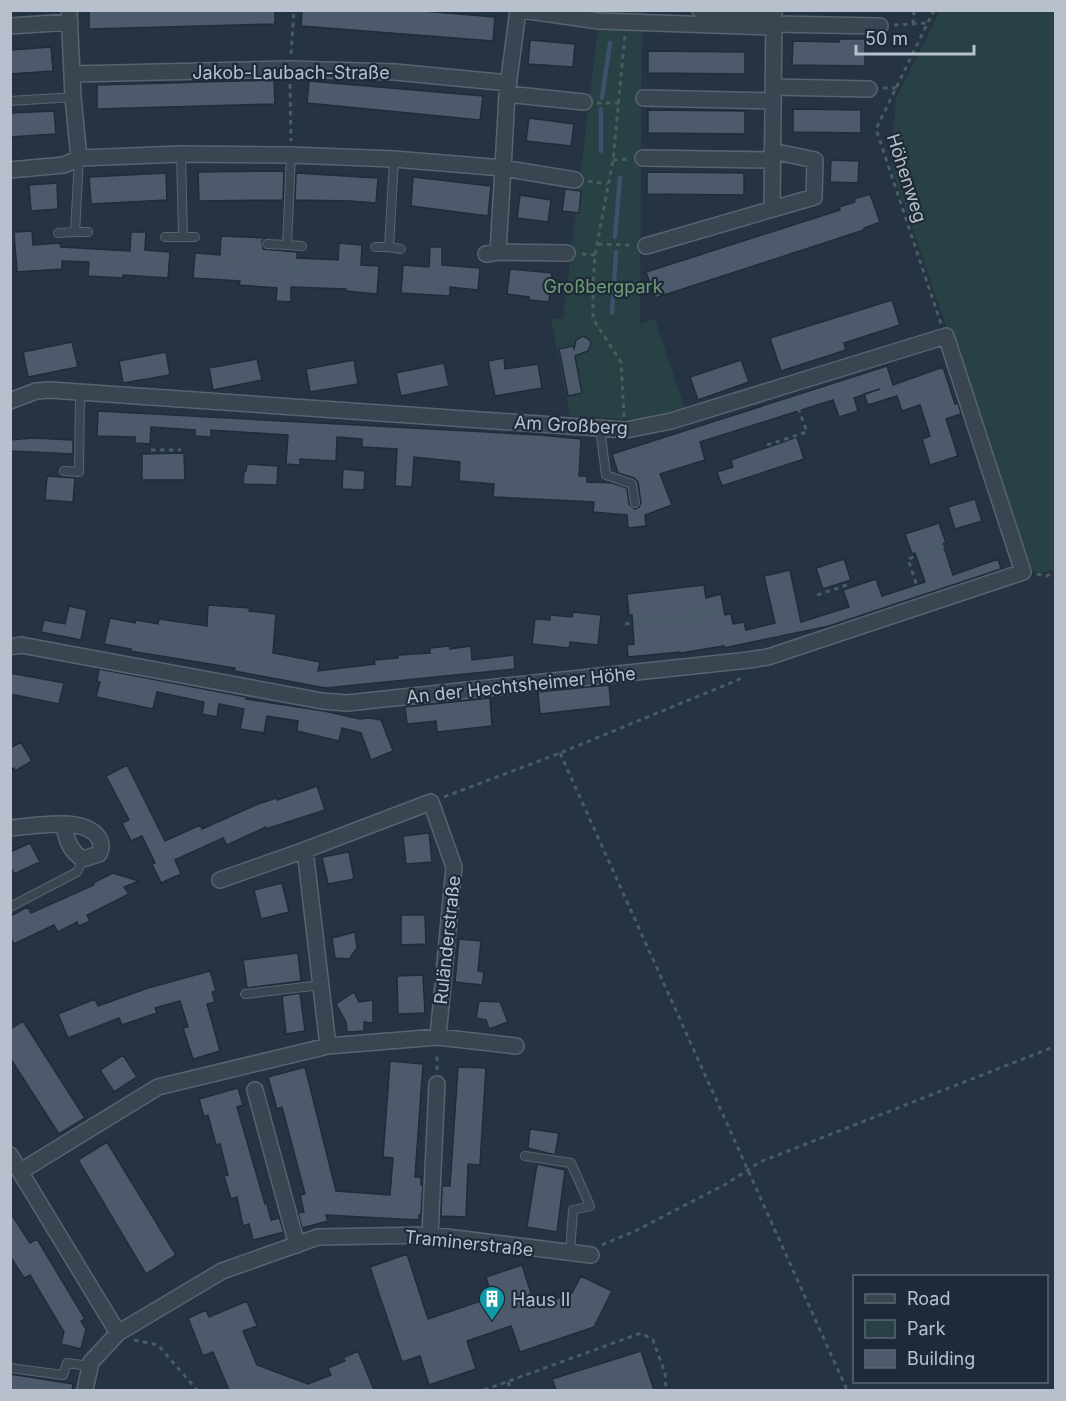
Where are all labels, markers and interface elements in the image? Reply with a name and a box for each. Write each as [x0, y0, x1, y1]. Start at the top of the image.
scale bar [856, 18, 974, 56]
text: 50 m [865, 28, 908, 49]
street label: Jakob-Laubach-Straße [192, 62, 390, 83]
street label: Höhenweg [883, 131, 931, 225]
park label: Großbergpark [543, 276, 663, 297]
street label: Am Großberg [513, 412, 629, 438]
street label: An der Hechtsheimer Höhe [405, 663, 637, 707]
street label: Ruländerstraße [430, 875, 464, 1005]
street label: Traminerstraße [404, 1226, 534, 1260]
legend [853, 1275, 1048, 1383]
building icon: Haus II [477, 1284, 507, 1322]
text: Road [907, 1288, 950, 1309]
place label: Haus II [512, 1289, 570, 1310]
text: Park [907, 1318, 946, 1339]
text: Building [907, 1348, 975, 1369]

